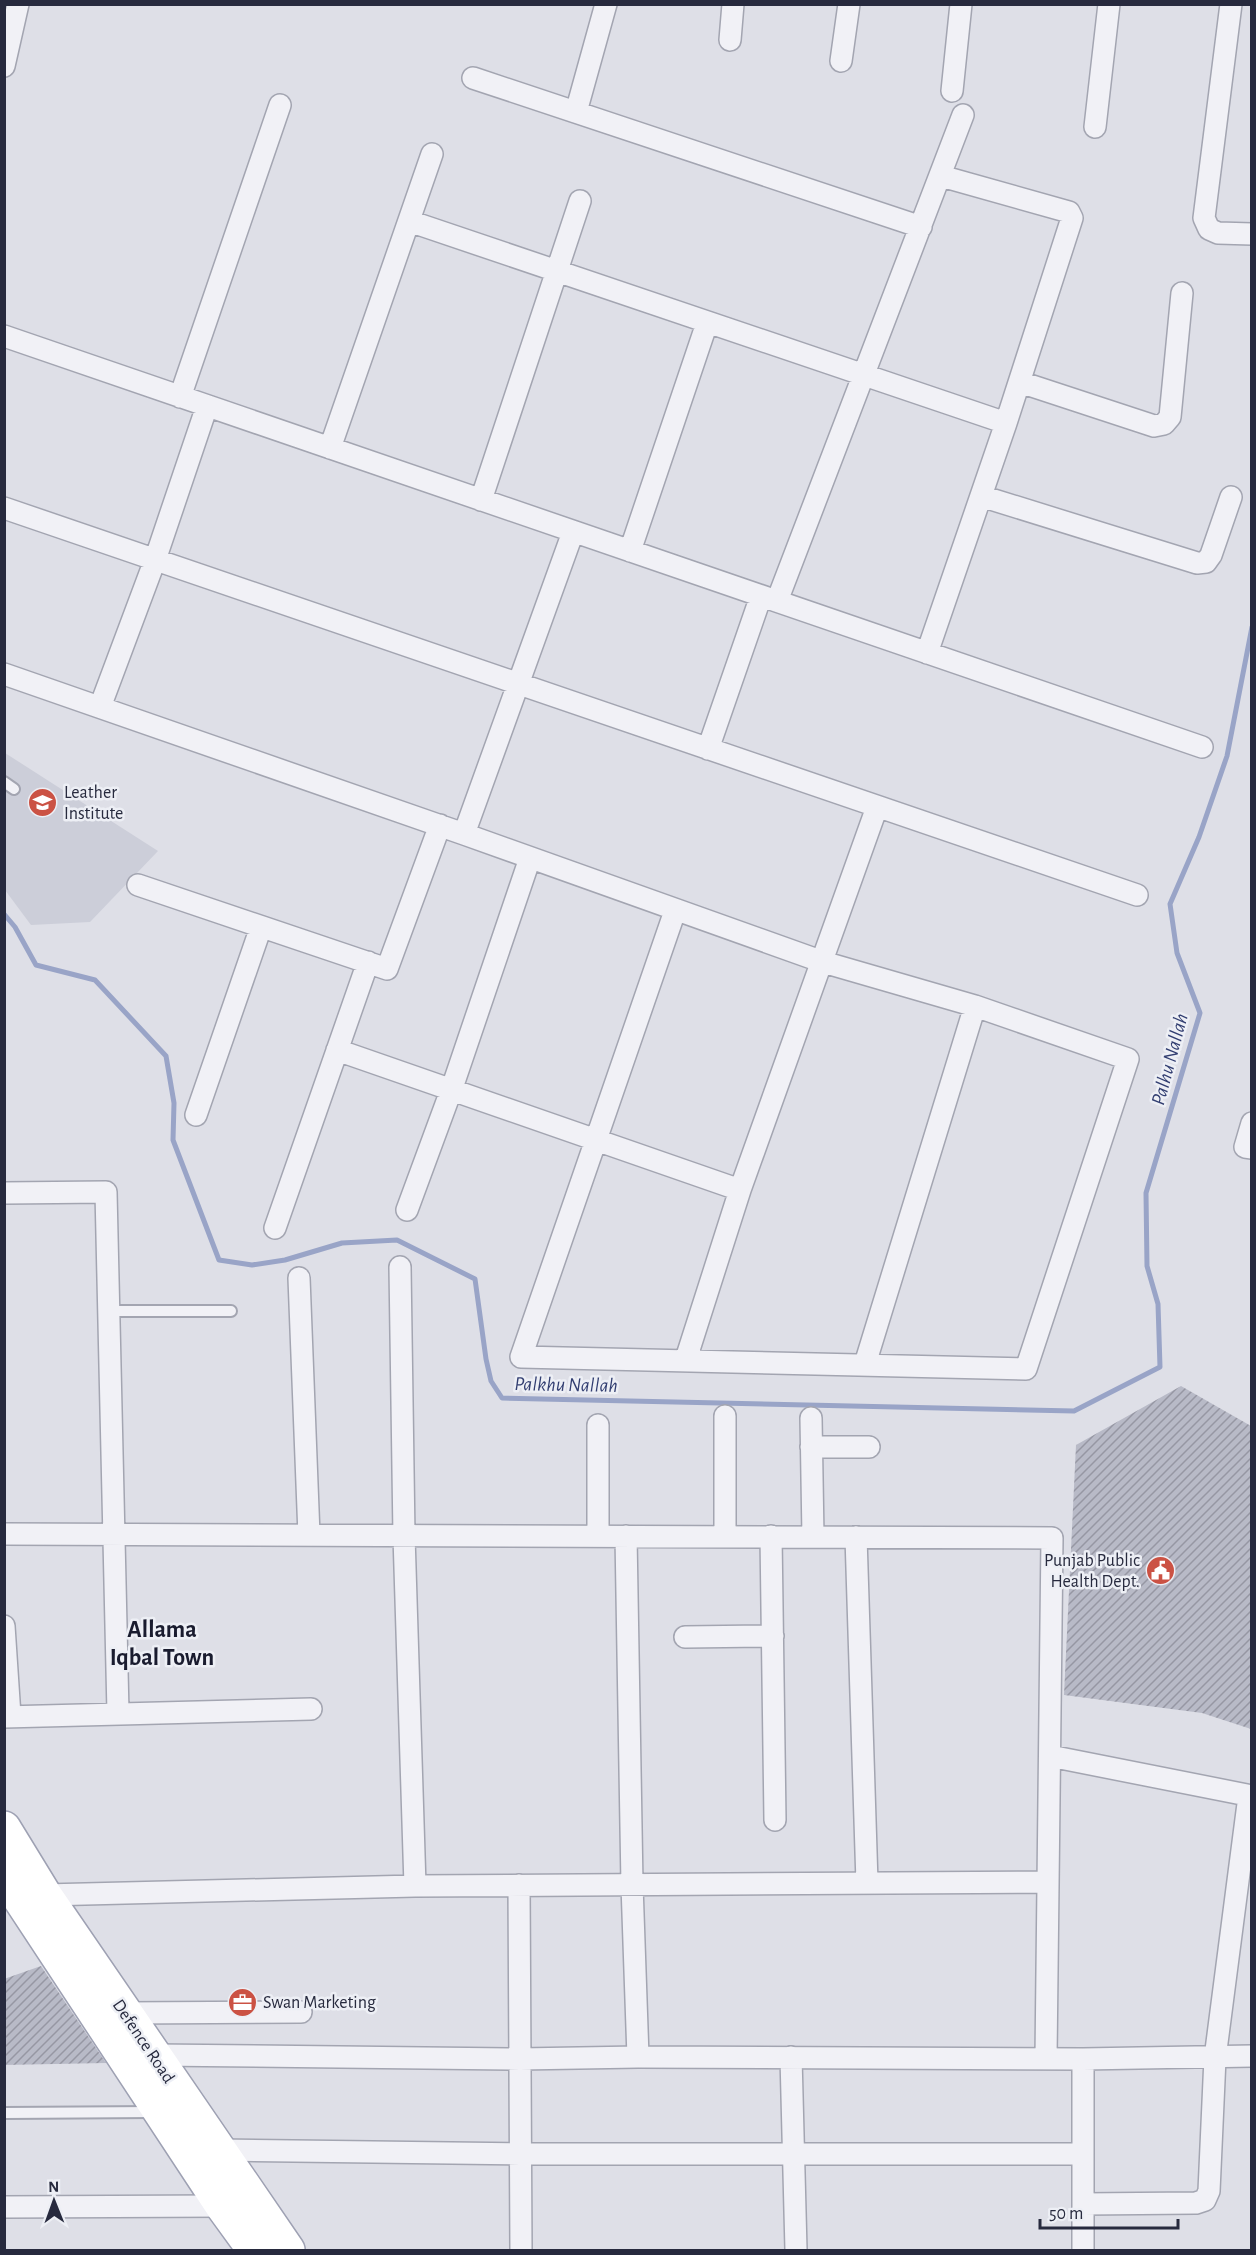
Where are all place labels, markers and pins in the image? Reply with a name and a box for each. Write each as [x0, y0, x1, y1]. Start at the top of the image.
place label: Leather Institute [64, 784, 123, 823]
school or university icon: Leather Institute [27, 786, 59, 818]
place label: Punjab Public Health Dept. [1044, 1552, 1140, 1591]
public building icon: Punjab Public Health Dept. [1145, 1554, 1177, 1586]
office icon: Swan Marketing [226, 1986, 258, 2018]
place label: Swan Marketing [263, 1994, 376, 2012]

